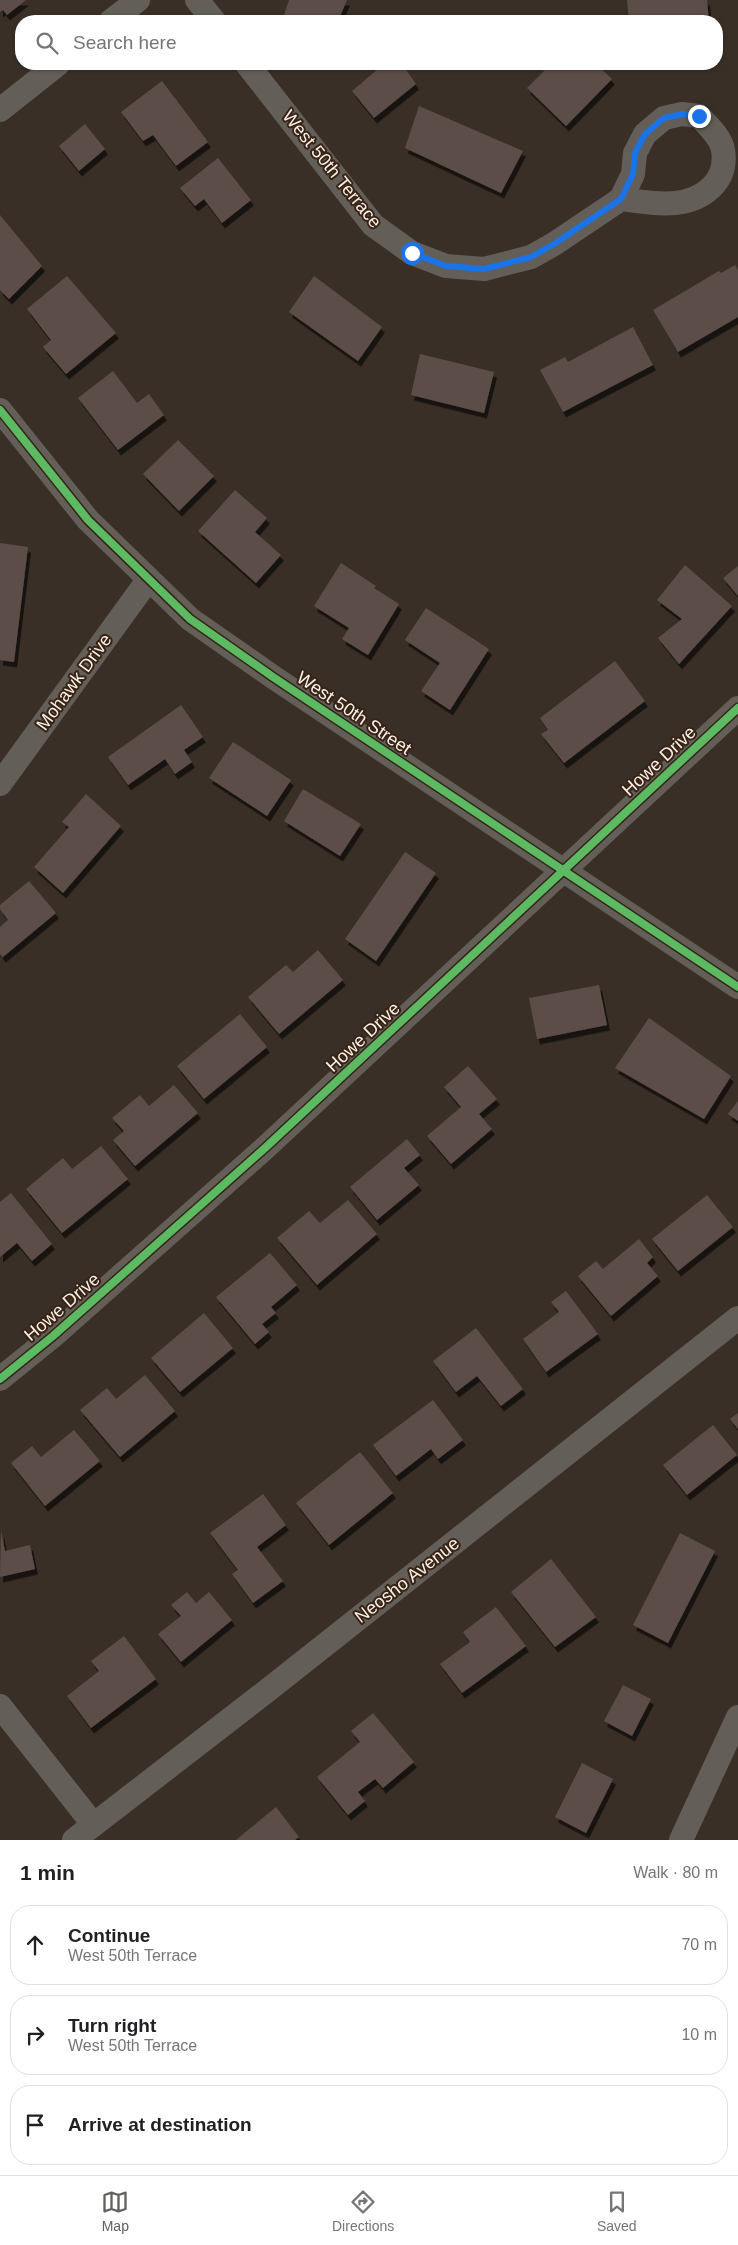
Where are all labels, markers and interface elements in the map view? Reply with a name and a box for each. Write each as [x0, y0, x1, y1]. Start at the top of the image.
search box [15, 15, 723, 70]
icon: search [33, 29, 61, 57]
text: Search here [73, 32, 177, 53]
route end [688, 105, 711, 128]
street label: West 50th Terrace [278, 106, 386, 232]
route start [401, 242, 424, 265]
street label: Mohawk Drive [32, 630, 116, 734]
street label: West 50th Street [293, 667, 415, 759]
street label: Howe Drive [618, 722, 700, 800]
street label: Howe Drive [322, 998, 404, 1076]
street label: Howe Drive [20, 1269, 104, 1345]
street label: Neosho Avenue [351, 1533, 463, 1627]
text: 1 min [20, 1861, 75, 1884]
text: Walk · 80 m [633, 1864, 718, 1881]
text: Continue [68, 1925, 150, 1946]
icon: ahead [21, 1931, 49, 1959]
text: 70 m [681, 1936, 717, 1953]
text: West 50th Terrace [68, 1947, 197, 1964]
text: Turn right [68, 2015, 156, 2036]
icon: right [21, 2021, 49, 2049]
text: 10 m [681, 2026, 717, 2043]
text: West 50th Terrace [68, 2037, 197, 2054]
icon: arrive [21, 2111, 49, 2139]
text: Arrive at destination [68, 2114, 252, 2135]
tab: Map [101, 2188, 129, 2234]
tab: Directions [332, 2188, 394, 2234]
tab: Saved [597, 2188, 637, 2234]

